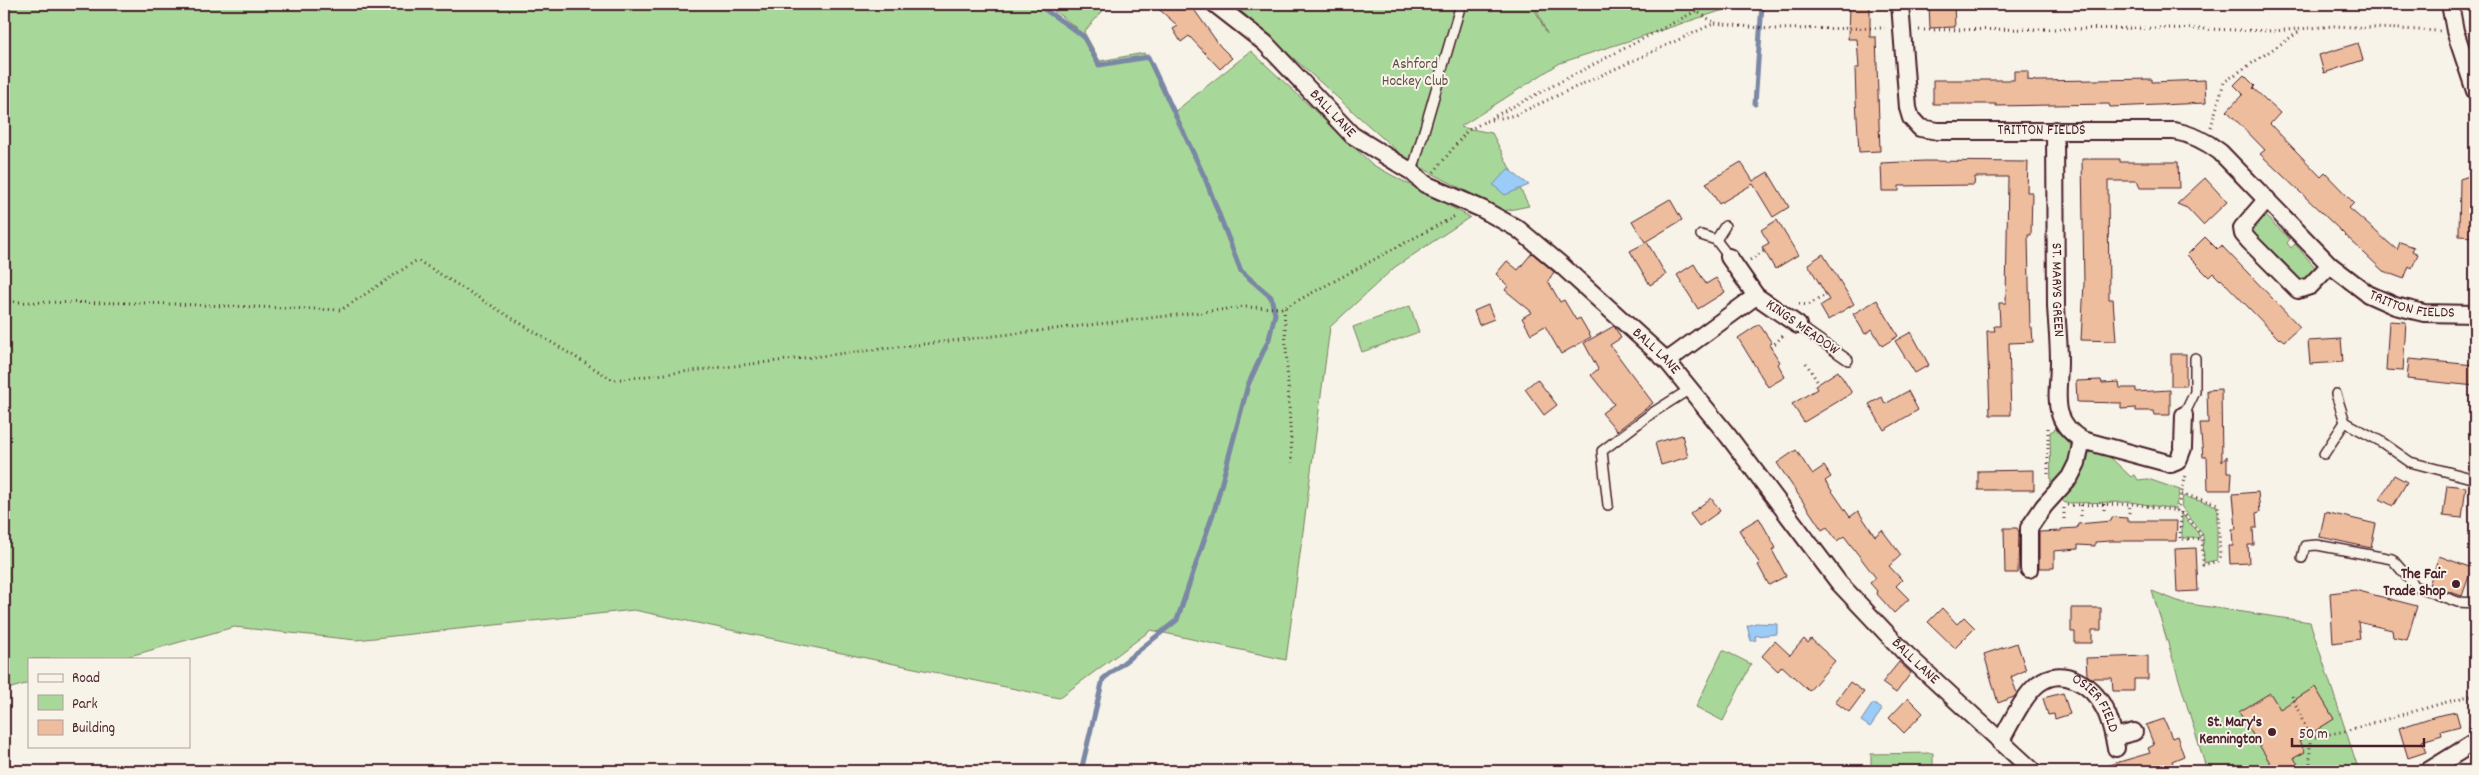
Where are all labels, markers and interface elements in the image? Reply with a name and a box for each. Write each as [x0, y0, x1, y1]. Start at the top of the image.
park label: Ashford Hockey Club [1382, 54, 1448, 93]
street label: BALL LANE [1304, 85, 1361, 143]
street label: TRITTON FIELDS [1997, 120, 2086, 142]
street label: ST. MARYS GREEN [2045, 243, 2069, 338]
street label: TRITTON FIELDS [2365, 285, 2455, 325]
street label: KINGS MEADOW [1761, 295, 1844, 362]
street label: BALL LANE [1627, 323, 1685, 380]
place label: The Fair Trade Shop [2383, 564, 2446, 603]
marker: The Fair Trade Shop [2450, 578, 2462, 590]
street label: BALL LANE [1886, 633, 1944, 690]
legend [28, 658, 190, 748]
text: Road [72, 668, 100, 690]
street label: OSIER FIELD [2068, 669, 2123, 735]
text: Park [72, 694, 98, 716]
place label: St. Mary's Kennington [2199, 712, 2262, 751]
scale bar [2292, 715, 2424, 747]
text: Building [72, 718, 115, 740]
text: 50 m [2299, 724, 2328, 746]
marker: St. Mary's Kennington [2266, 726, 2278, 738]

